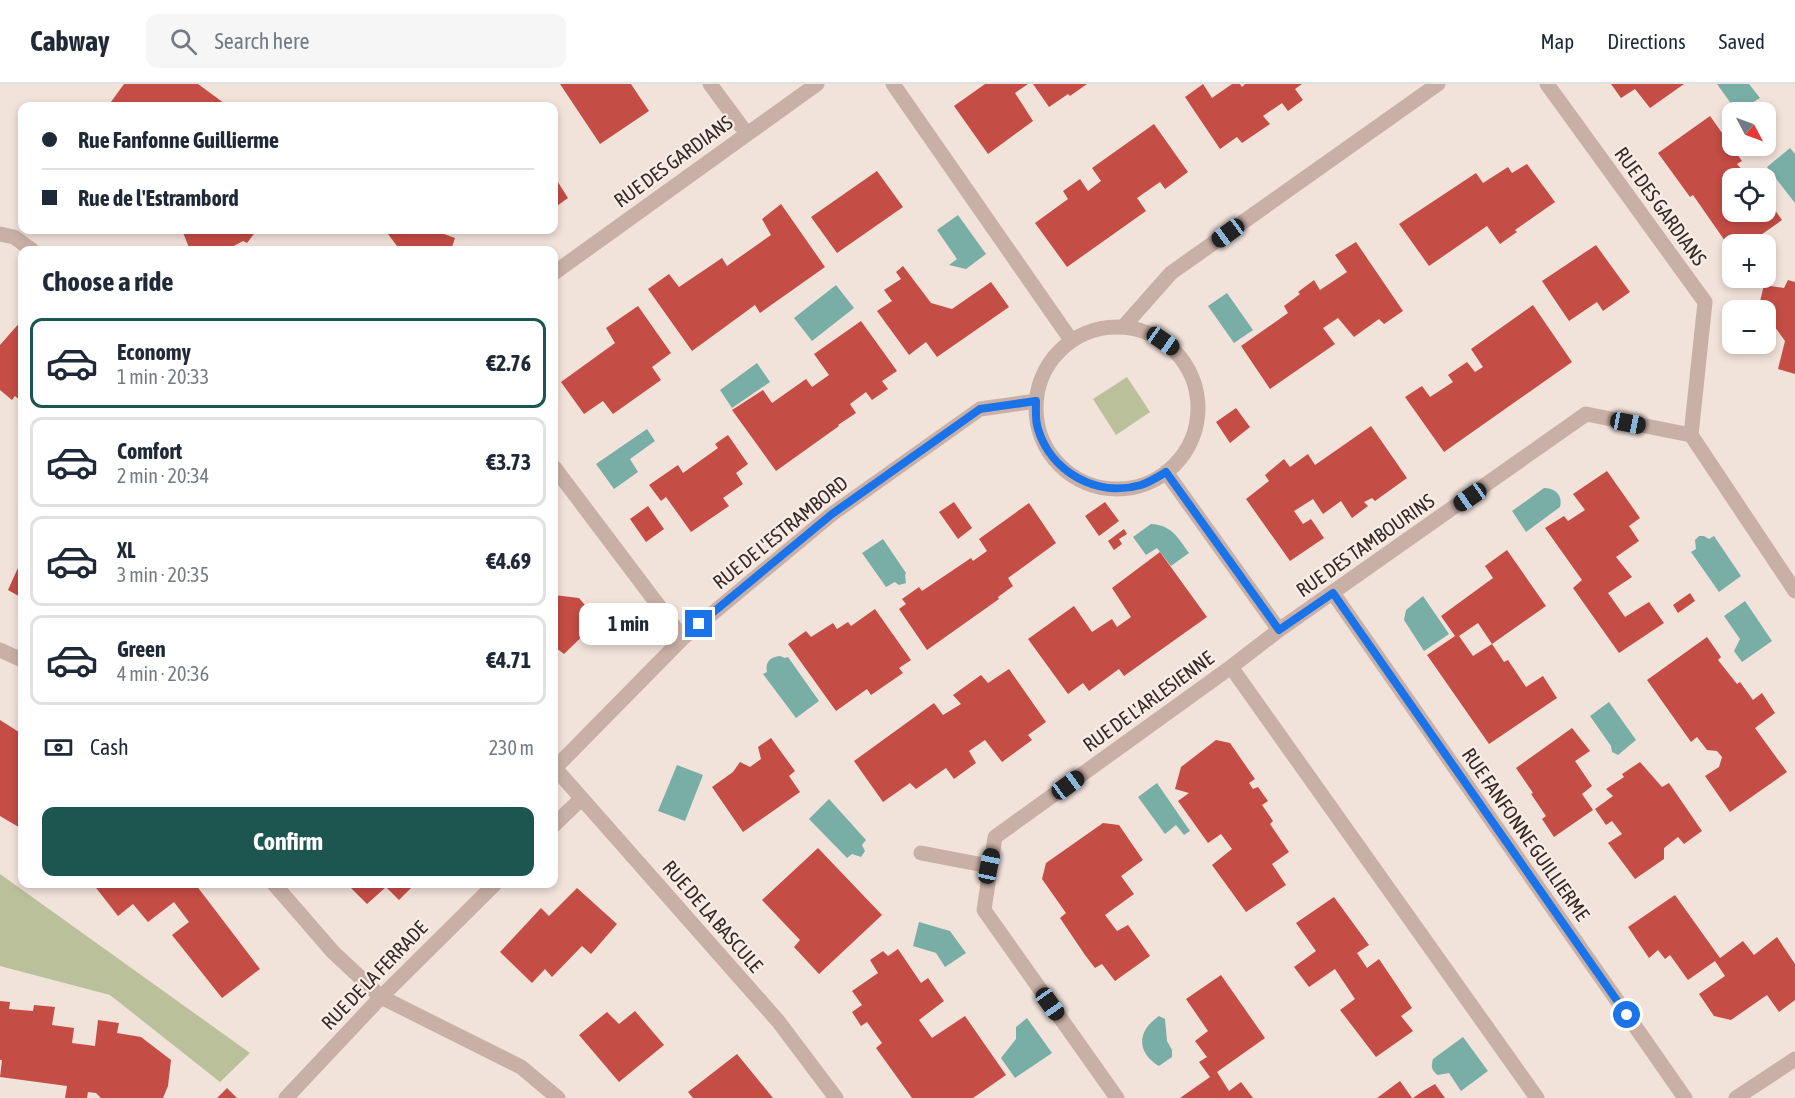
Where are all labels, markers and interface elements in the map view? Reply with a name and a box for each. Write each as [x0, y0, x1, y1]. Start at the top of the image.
search box [146, 14, 566, 68]
text: Cabway [30, 25, 110, 57]
icon: search [167, 25, 200, 58]
text: Search here [215, 28, 310, 54]
text: Map [1540, 29, 1574, 53]
text: Directions [1607, 29, 1686, 53]
text: Saved [1719, 29, 1765, 53]
north arrow [1722, 102, 1776, 156]
map controls [1722, 102, 1776, 354]
street label: RUE DES GARDIANS [609, 110, 737, 212]
text: Rue Fanfonne Guillierme [78, 127, 279, 153]
street label: RUE DES GARDIANS [1610, 142, 1712, 270]
button: locate [1722, 168, 1776, 222]
text: Rue de l'Estrambord [78, 185, 239, 211]
car [1208, 215, 1248, 251]
button: + [1722, 234, 1776, 288]
text: Choose a ride [42, 266, 174, 297]
button: − [1722, 300, 1776, 354]
car [1143, 323, 1183, 359]
icon: car [45, 336, 99, 390]
text: Economy [117, 339, 191, 365]
text: €2.76 [486, 350, 531, 376]
text: 1 min · 20:33 [117, 365, 209, 388]
car [1609, 411, 1647, 435]
icon: car [45, 435, 99, 489]
text: Comfort [117, 438, 182, 464]
text: €3.73 [486, 449, 531, 475]
text: 2 min · 20:34 [117, 464, 209, 487]
street label: RUE DE L'ESTRAMBORD [708, 471, 852, 593]
car [1450, 479, 1490, 515]
street label: RUE DES TAMBOURINS [1291, 489, 1439, 601]
icon: car [45, 534, 99, 588]
text: XL [117, 537, 135, 563]
text: €4.69 [486, 548, 531, 574]
text: 3 min · 20:35 [117, 563, 209, 586]
callout: 1 min [579, 603, 678, 645]
route end [685, 610, 712, 637]
text: 1 min [608, 612, 649, 635]
icon: car [45, 633, 99, 687]
text: Green [117, 636, 166, 662]
street label: RUE DE L'ARLESIENNE [1078, 646, 1218, 756]
text: €4.71 [486, 647, 531, 673]
text: 4 min · 20:36 [117, 662, 209, 685]
icon: cash [42, 731, 75, 764]
text: Cash [90, 734, 129, 760]
text: 230 m [489, 736, 534, 759]
street label: RUE FANFONNE GUILLIERME [1458, 743, 1595, 925]
car [1048, 767, 1088, 803]
button: Confirm [42, 807, 534, 876]
car [976, 847, 1002, 885]
street label: RUE DE LA BASCULE [658, 855, 768, 977]
street label: RUE DE LA FERRADE [316, 916, 432, 1034]
car [1032, 984, 1068, 1024]
route start [1613, 1001, 1640, 1028]

